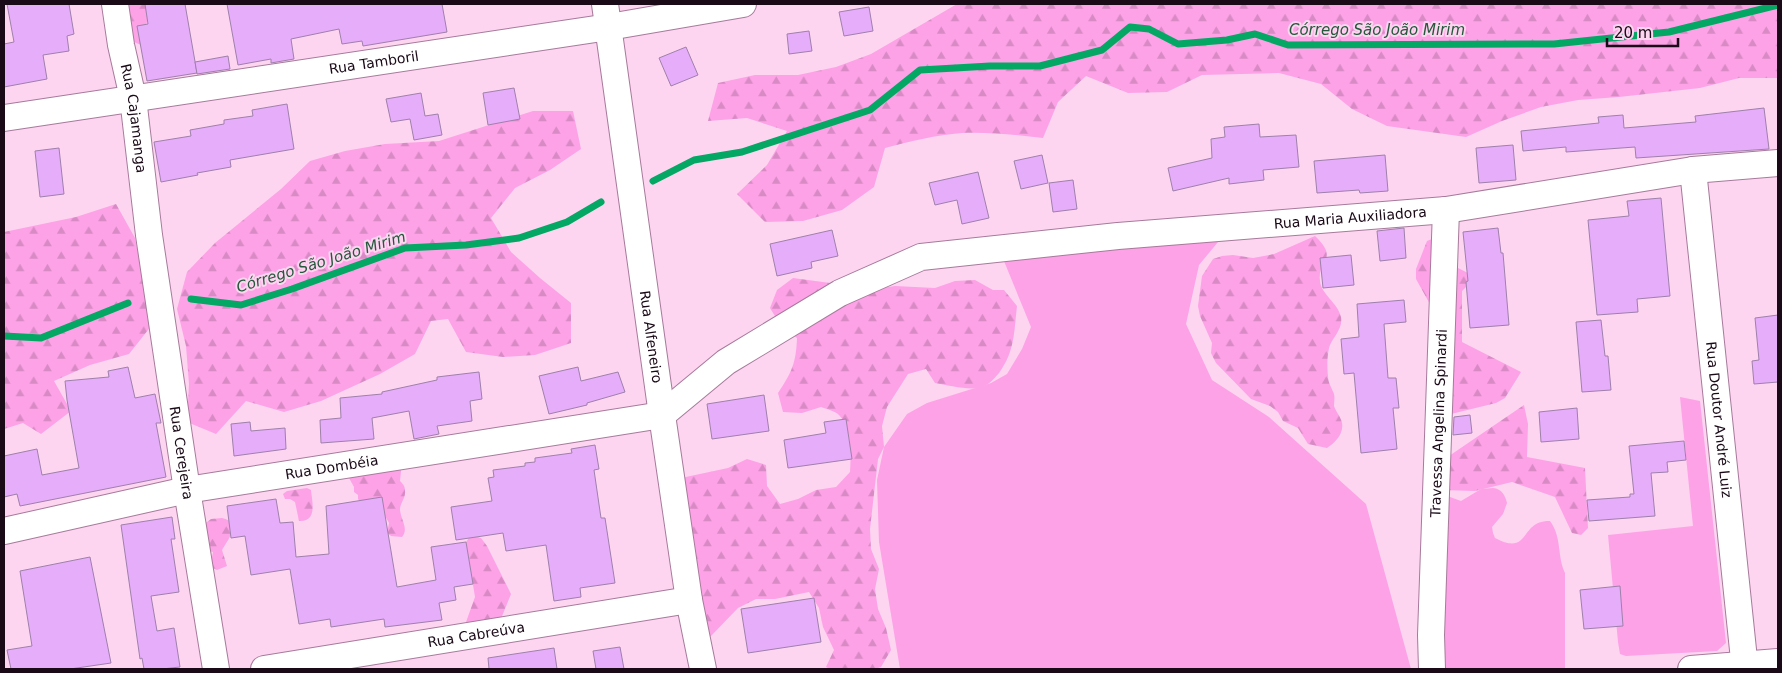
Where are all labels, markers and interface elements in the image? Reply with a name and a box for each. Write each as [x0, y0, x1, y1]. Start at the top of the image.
scale bar [1607, 15, 1678, 47]
water label: Córrego São João Mirim [1289, 21, 1465, 39]
text: 20 m [1614, 24, 1652, 42]
street label: Rua Tamboril [328, 48, 420, 77]
street label: Rua Cajamanga [117, 62, 150, 174]
street label: Rua Maria Auxiliadora [1273, 204, 1427, 232]
water label: Córrego São João Mirim [234, 228, 408, 296]
street label: Rua Alfeneiro [637, 289, 666, 384]
street label: Travessa Angelina Spinardi [1427, 329, 1450, 519]
street label: Rua Doutor André Luiz [1703, 341, 1735, 499]
street label: Rua Cerejeira [167, 405, 196, 501]
street label: Rua Dombéia [284, 452, 379, 482]
street label: Rua Cabreúva [427, 619, 526, 650]

